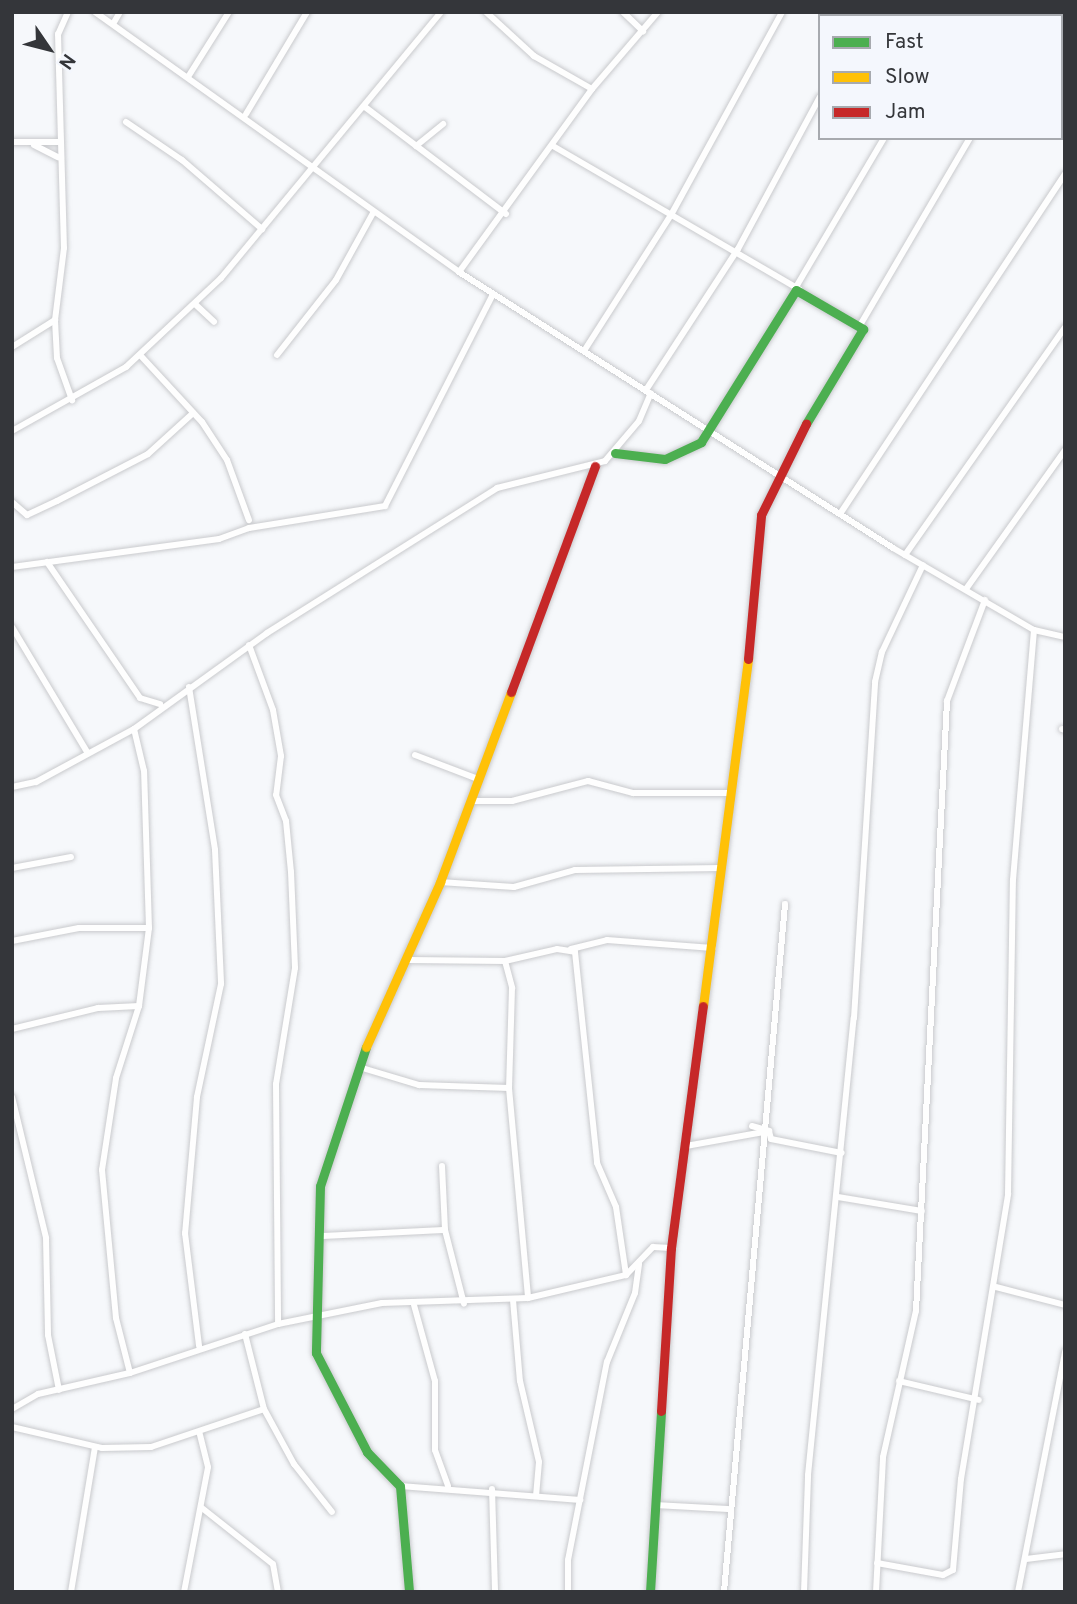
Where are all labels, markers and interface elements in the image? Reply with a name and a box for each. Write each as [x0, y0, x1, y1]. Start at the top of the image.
north arrow [14, 14, 84, 84]
legend [818, 14, 1063, 140]
text: Fast [885, 29, 924, 56]
text: N [52, 49, 80, 74]
text: Slow [885, 64, 930, 91]
text: Jam [885, 99, 926, 126]

